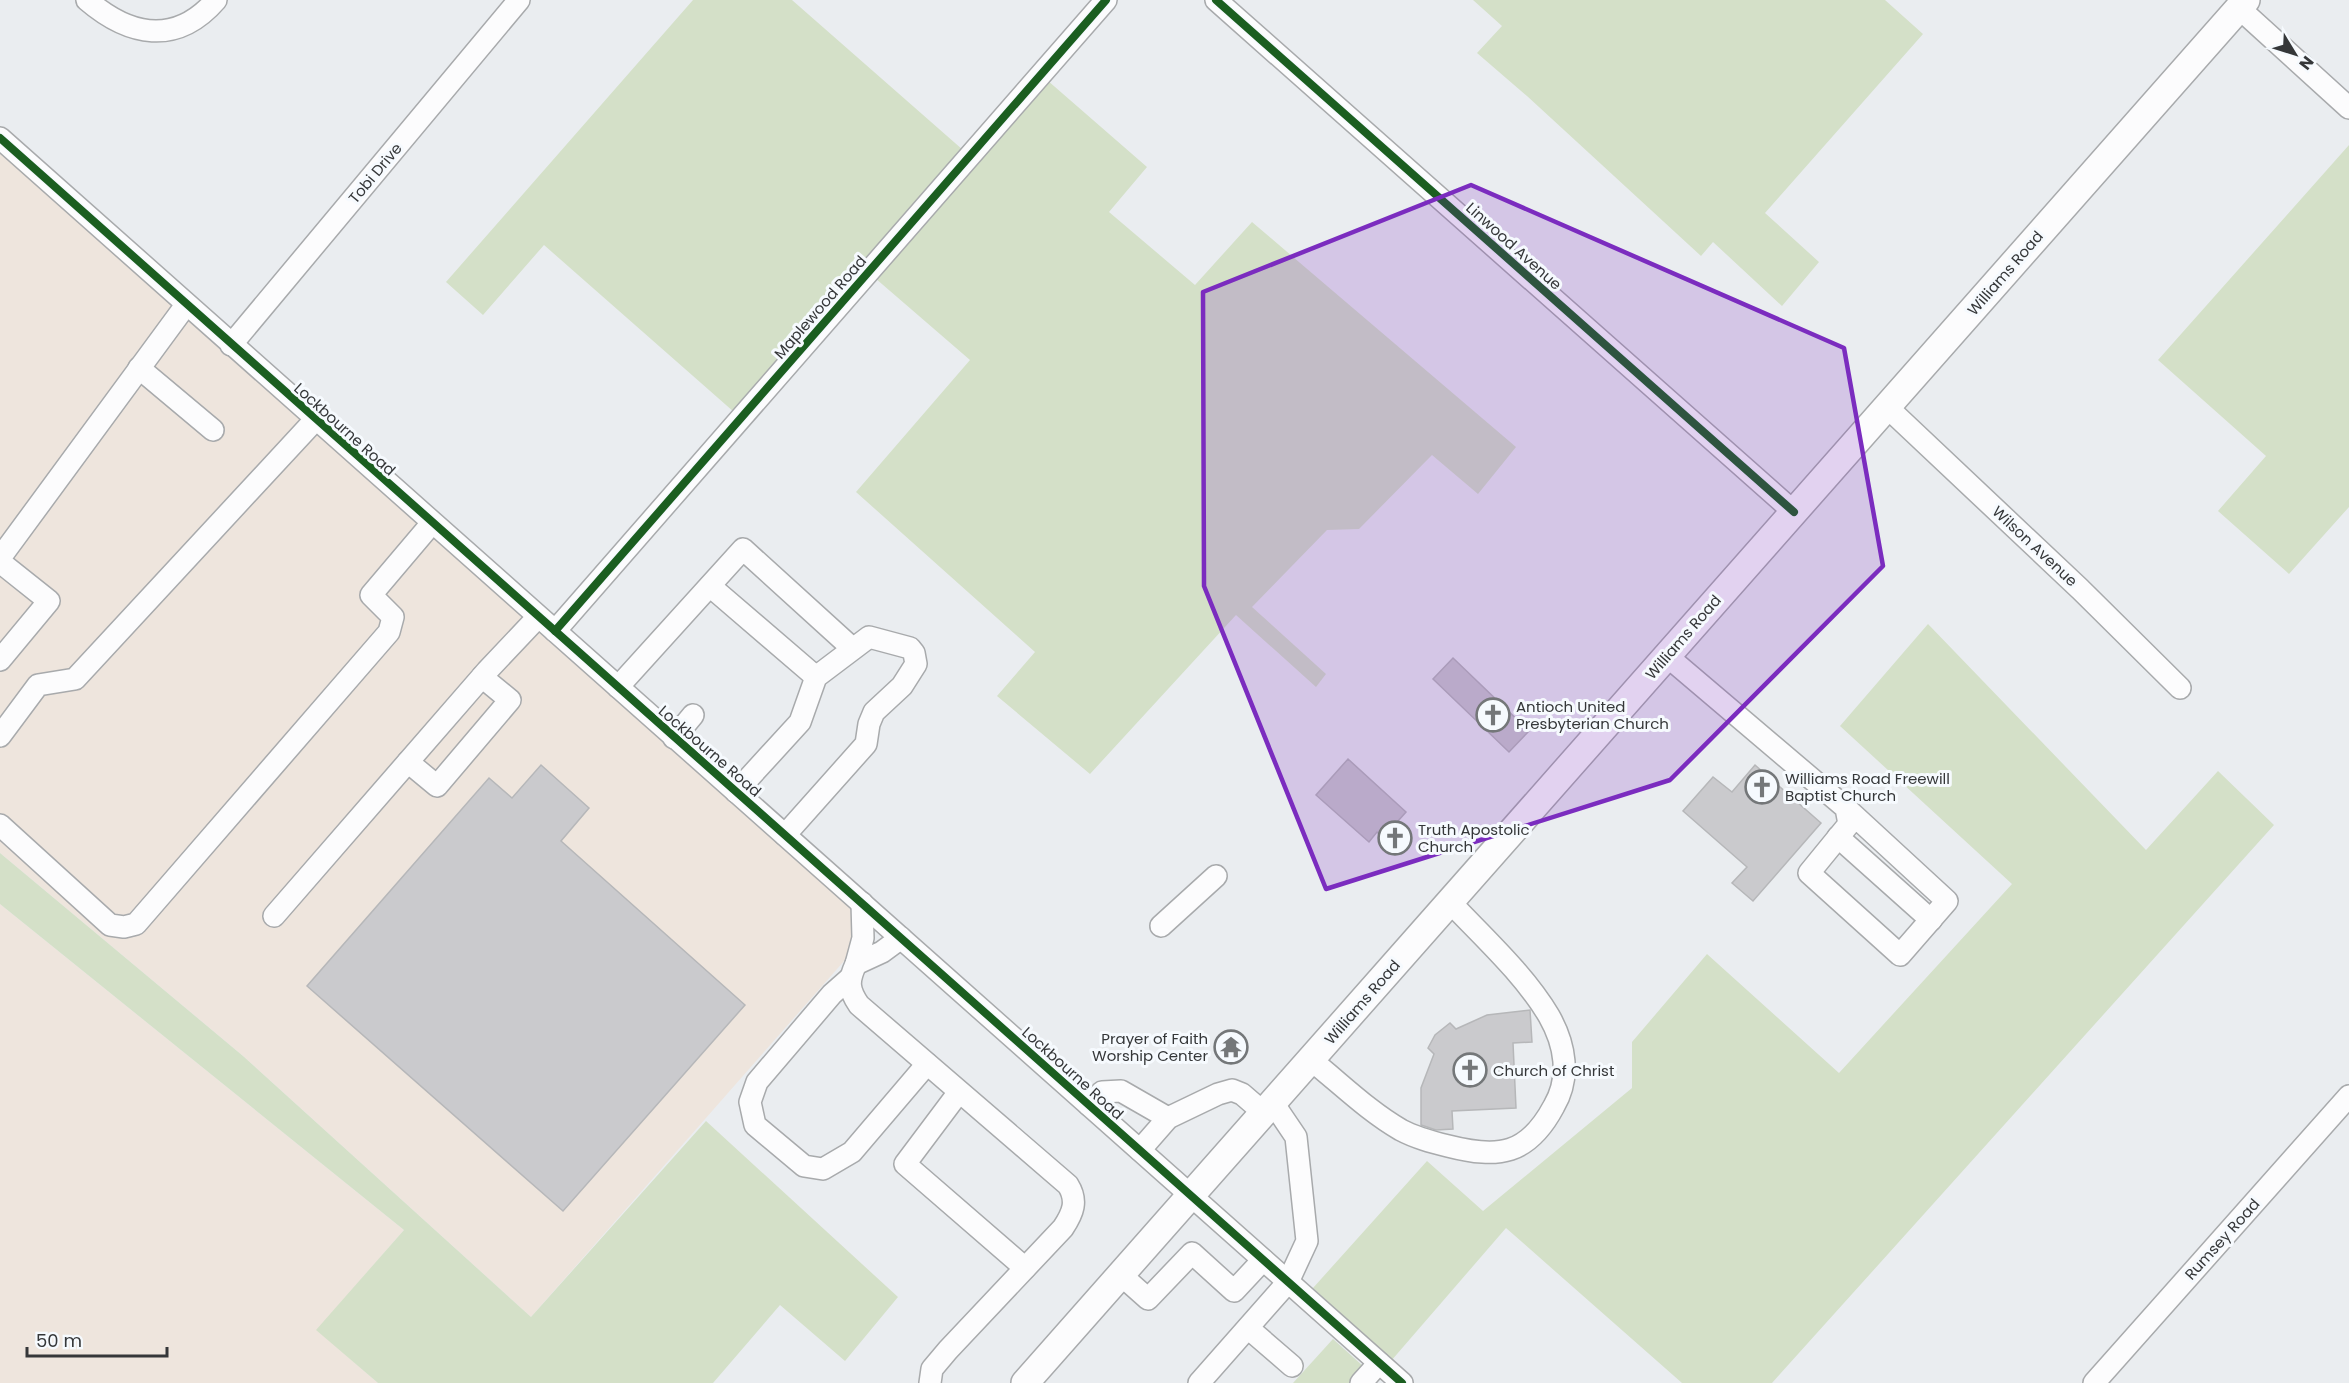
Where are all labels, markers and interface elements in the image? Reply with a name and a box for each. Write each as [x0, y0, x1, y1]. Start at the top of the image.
north arrow [2265, 24, 2325, 84]
text: N [2294, 51, 2319, 75]
street label: Tobi Drive [343, 138, 407, 208]
street label: Linwood Avenue [1462, 197, 1566, 295]
street label: Williams Road [1962, 226, 2048, 320]
street label: Maplewood Road [769, 251, 871, 363]
street label: Lockbourne Road [290, 378, 400, 480]
street label: Wilson Avenue [1988, 501, 2082, 591]
street label: Williams Road [1640, 590, 1726, 684]
place label: Antioch United Presbyterian Church [1516, 696, 1669, 734]
church icon: Antioch United Presbyterian Church [1475, 697, 1511, 733]
street label: Lockbourne Road [654, 701, 766, 801]
place label: Williams Road Freewill Baptist Church [1785, 768, 1950, 806]
church icon: Williams Road Freewill Baptist Church [1744, 769, 1780, 805]
place label: Truth Apostolic Church [1418, 819, 1530, 857]
church icon: Truth Apostolic Church [1377, 820, 1413, 856]
street label: Williams Road [1319, 955, 1405, 1049]
street label: Lockbourne Road [1018, 1022, 1128, 1124]
place label: Prayer of Faith Worship Center [1092, 1028, 1208, 1066]
temple icon: Prayer of Faith Worship Center [1213, 1029, 1249, 1065]
church icon: Church of Christ [1452, 1052, 1488, 1088]
place label: Church of Christ [1493, 1060, 1614, 1081]
street label: Rumsey Road [2180, 1194, 2264, 1284]
scale bar [27, 1320, 166, 1358]
text: 50 m [36, 1328, 82, 1353]

